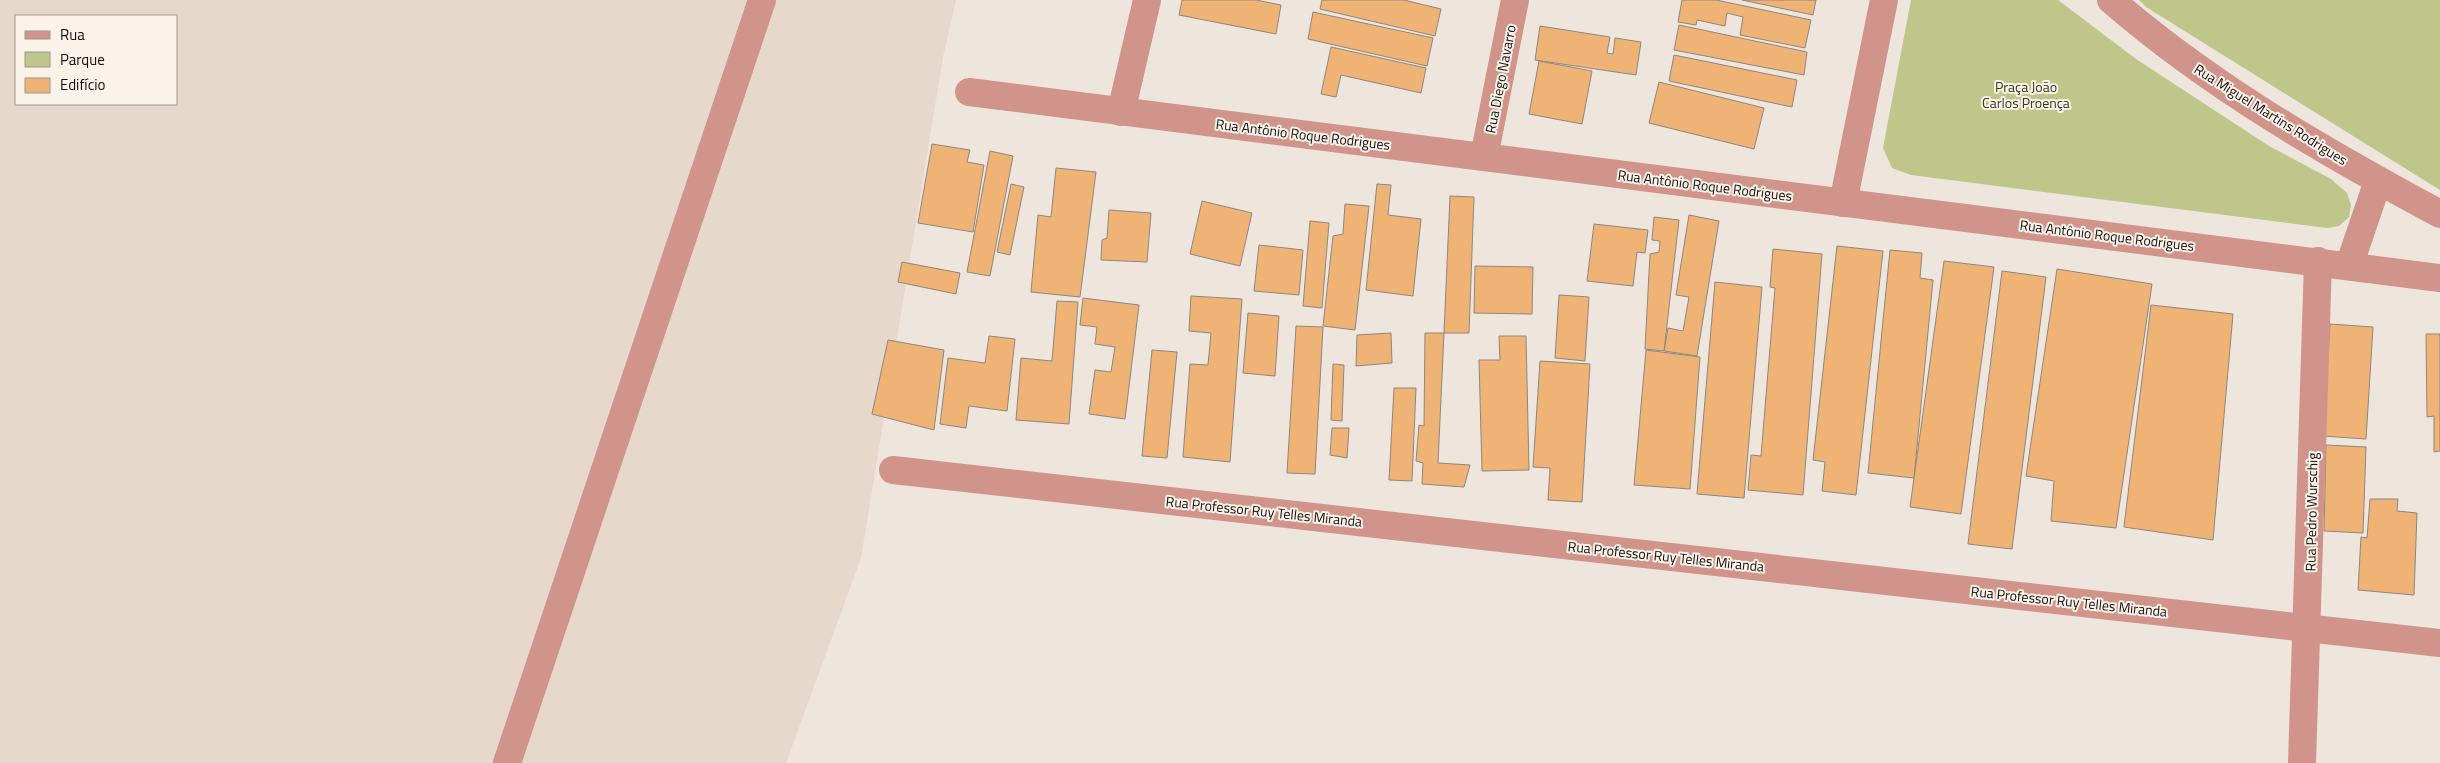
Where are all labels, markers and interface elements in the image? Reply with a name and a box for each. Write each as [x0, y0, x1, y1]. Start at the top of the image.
legend [15, 15, 178, 105]
text: Rua [60, 23, 85, 46]
street label: Rua Diego Navarro [1479, 23, 1521, 135]
text: Parque [60, 48, 105, 71]
street label: Rua Miguel Martins Rodrigues [2190, 58, 2352, 170]
text: Edifício [60, 73, 105, 96]
park label: Praça João Carlos Proença [1982, 76, 2070, 113]
street label: Rua Antônio Roque Rodrigues [1215, 113, 1391, 155]
street label: Rua Antônio Roque Rodrigues [1617, 164, 1793, 206]
street label: Rua Antônio Roque Rodrigues [2019, 214, 2195, 256]
street label: Rua Pedro Wurschig [2299, 452, 2323, 572]
street label: Rua Professor Ruy Telles Miranda [1165, 490, 1363, 532]
street label: Rua Professor Ruy Telles Miranda [1567, 535, 1765, 577]
street label: Rua Professor Ruy Telles Miranda [1970, 580, 2168, 622]

